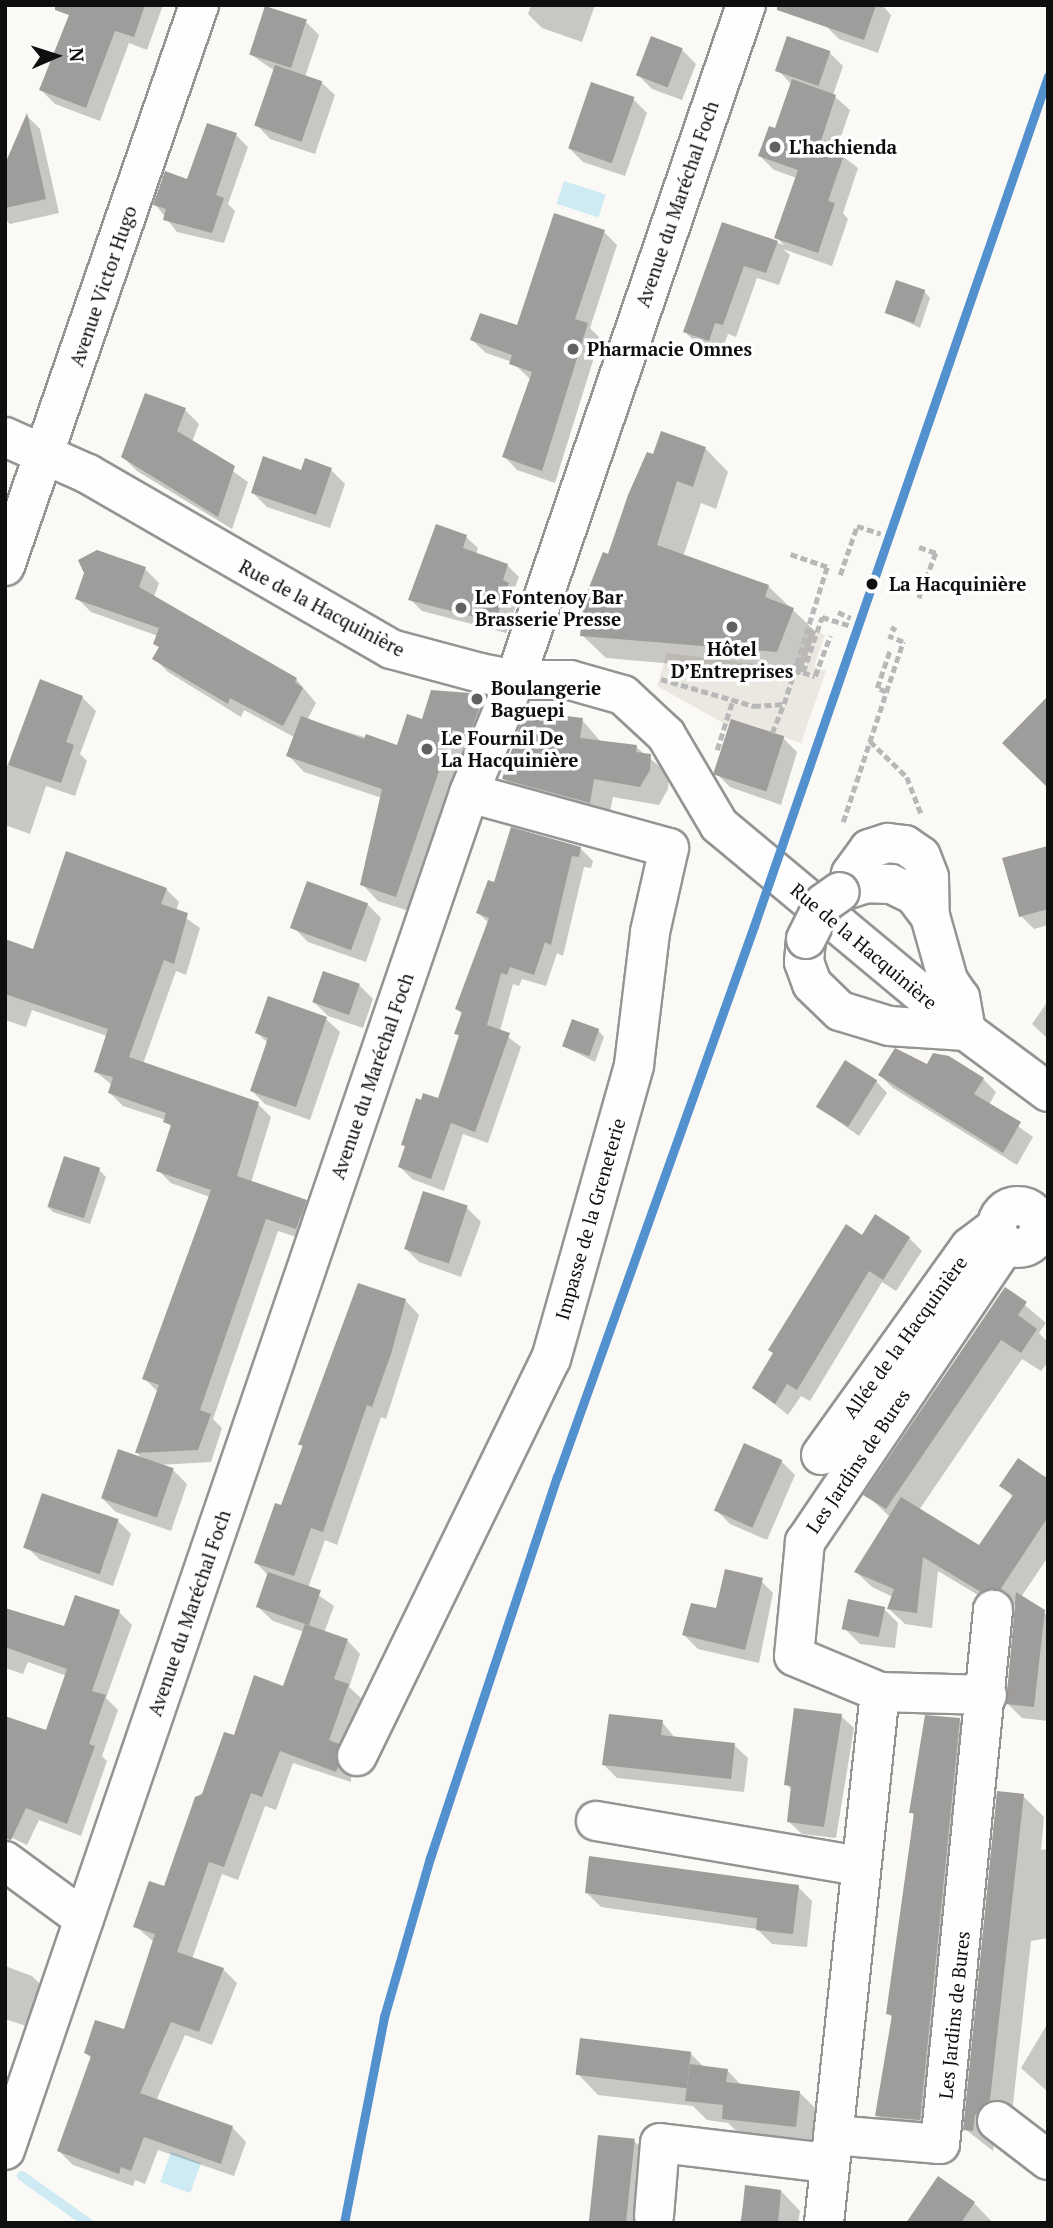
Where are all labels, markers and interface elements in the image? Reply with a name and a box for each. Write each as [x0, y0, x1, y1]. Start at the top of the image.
north arrow [21, 21, 91, 91]
text: N [65, 47, 90, 63]
street label: Avenue du Maréchal Foch [631, 98, 723, 310]
place label: L'hachienda [789, 136, 897, 158]
marker: L'hachienda [767, 139, 783, 155]
street label: Avenue Victor Hugo [65, 202, 141, 370]
place label: Pharmacie Omnes [587, 338, 752, 360]
marker: Pharmacie Omnes [565, 341, 581, 357]
street label: Rue de la Hacquinière [235, 555, 409, 661]
marker: La Hacquinière [861, 573, 883, 595]
place label: La Hacquinière [889, 573, 1026, 595]
place label: Le Fontenoy Bar Brasserie Presse [475, 586, 623, 630]
marker: Le Fontenoy Bar Brasserie Presse [453, 600, 469, 616]
marker: Hôtel D’Entreprises [724, 619, 740, 635]
place label: Hôtel D’Entreprises [671, 638, 793, 682]
place label: Boulangerie Baguepi [491, 677, 601, 721]
marker: Boulangerie Baguepi [469, 691, 485, 707]
place label: Le Fournil De La Hacquinière [441, 727, 578, 771]
marker: Le Fournil De La Hacquinière [419, 741, 435, 757]
street label: Rue de la Hacquinière [786, 878, 942, 1014]
street label: Avenue du Maréchal Foch [326, 970, 418, 1182]
street label: Impasse de la Greneterie [550, 1116, 630, 1322]
street label: Allée de la Hacquinière [838, 1251, 972, 1423]
street label: Les Jardins de Bures [801, 1385, 915, 1537]
street label: Avenue du Maréchal Foch [143, 1507, 235, 1719]
street label: Les Jardins de Bures [934, 1930, 974, 2100]

